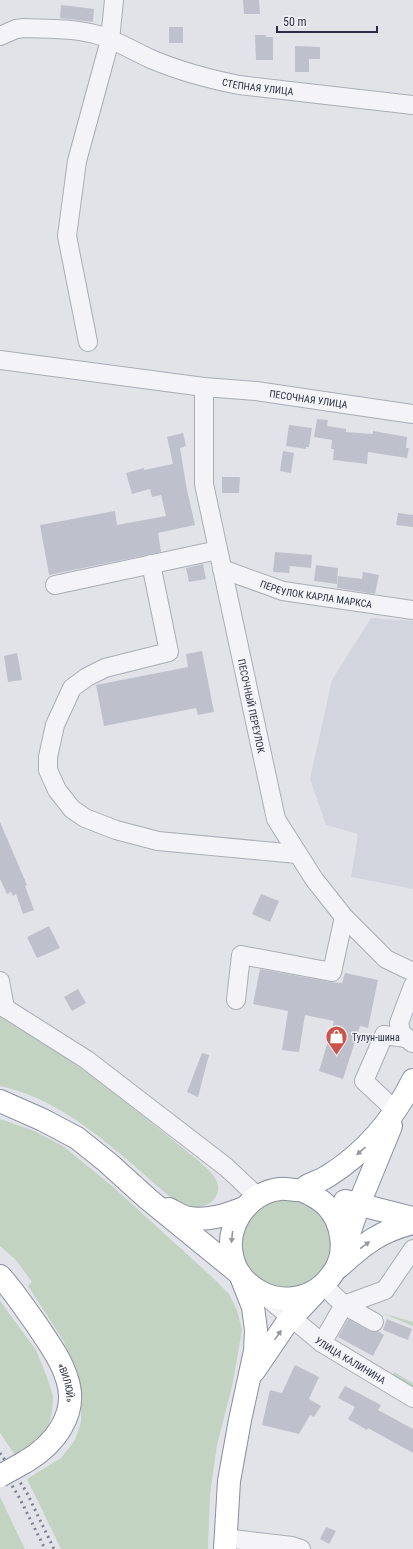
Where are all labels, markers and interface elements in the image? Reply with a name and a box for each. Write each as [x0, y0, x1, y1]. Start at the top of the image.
scale bar [277, 8, 377, 34]
text: 50 m [283, 15, 307, 29]
street label: СТЕПНАЯ УЛИЦА [221, 77, 294, 97]
street label: ПЕСОЧНАЯ УЛИЦА [269, 388, 348, 410]
street label: ПЕРЕУЛОК КАРЛА МАРКСА [259, 578, 373, 610]
street label: ПЕСОЧНЫЙ ПЕРЕУЛОК [236, 658, 267, 754]
shop icon: Тулун-шина [324, 1024, 350, 1057]
place label: Тулун-шина [352, 1032, 400, 1043]
one-way arrow [356, 1146, 365, 1155]
one-way arrow [229, 1231, 235, 1243]
one-way arrow [359, 1240, 370, 1249]
one-way arrow [274, 1330, 282, 1340]
street label: УЛИЦА КАЛИНИНА [313, 1335, 388, 1386]
street label: «ВИЛЮЙ» [55, 1362, 76, 1403]

